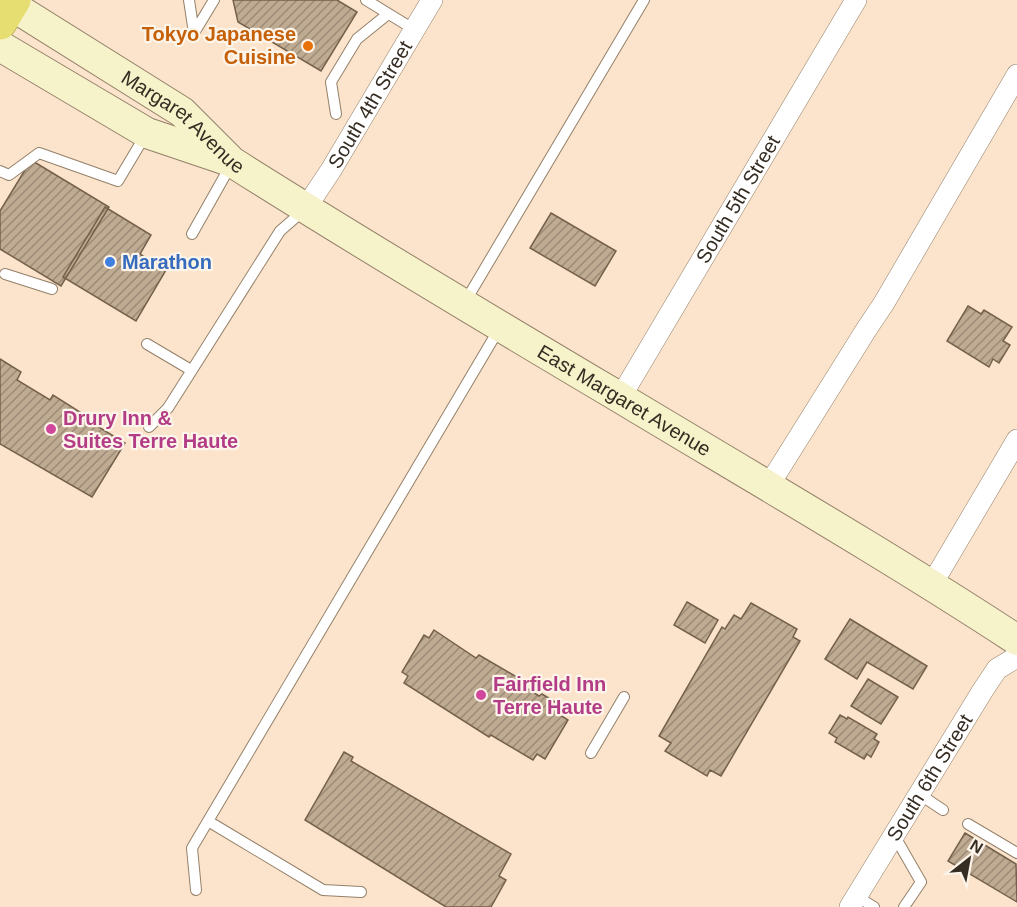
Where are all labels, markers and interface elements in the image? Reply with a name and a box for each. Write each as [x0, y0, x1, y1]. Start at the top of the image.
place label: Tokyo Japanese Cuisine [142, 23, 296, 68]
street label: South 4th Street [323, 36, 416, 172]
marker: Tokyo Japanese Cuisine [301, 39, 315, 53]
street label: Margaret Avenue [118, 66, 248, 178]
street label: South 5th Street [691, 131, 784, 267]
place label: Marathon [122, 251, 212, 273]
marker: Marathon [103, 255, 117, 269]
street label: East Margaret Avenue [534, 340, 715, 460]
place label: Drury Inn & Suites Terre Haute [63, 407, 238, 452]
marker: Drury Inn & Suites Terre Haute [44, 422, 58, 436]
place label: Fairfield Inn Terre Haute [493, 673, 606, 718]
marker: Fairfield Inn Terre Haute [474, 688, 488, 702]
street label: South 6th Street [882, 710, 977, 845]
north arrow [939, 829, 999, 889]
text: N [967, 836, 986, 857]

